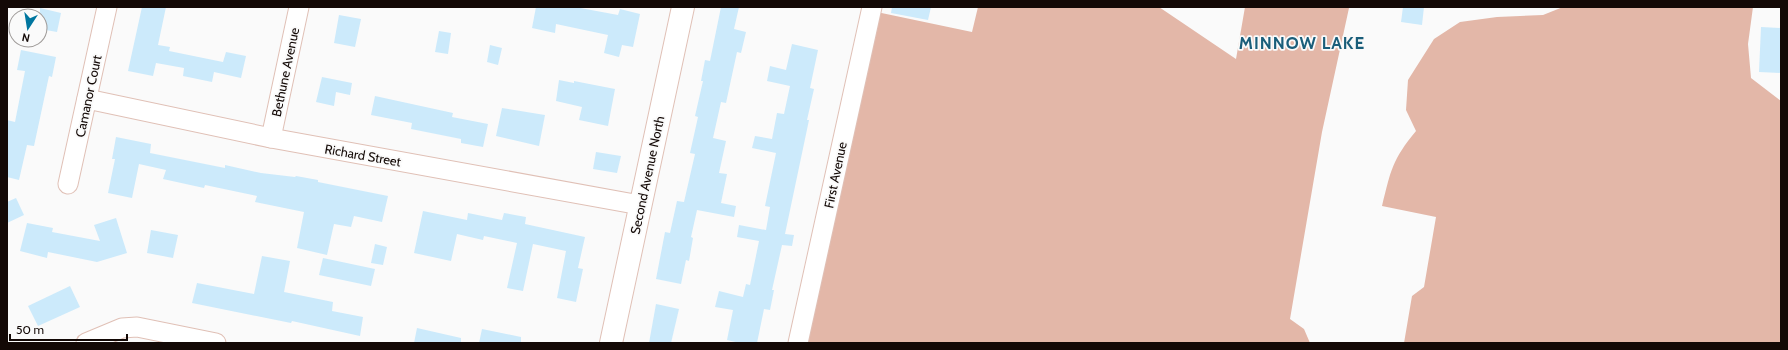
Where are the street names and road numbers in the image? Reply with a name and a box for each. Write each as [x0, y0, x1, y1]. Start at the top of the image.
street label: Bethune Avenue [268, 26, 302, 118]
street label: Camanor Court [71, 53, 105, 139]
street label: Second Avenue North [627, 114, 667, 236]
street label: Richard Street [324, 140, 403, 170]
street label: First Avenue [820, 140, 850, 210]

